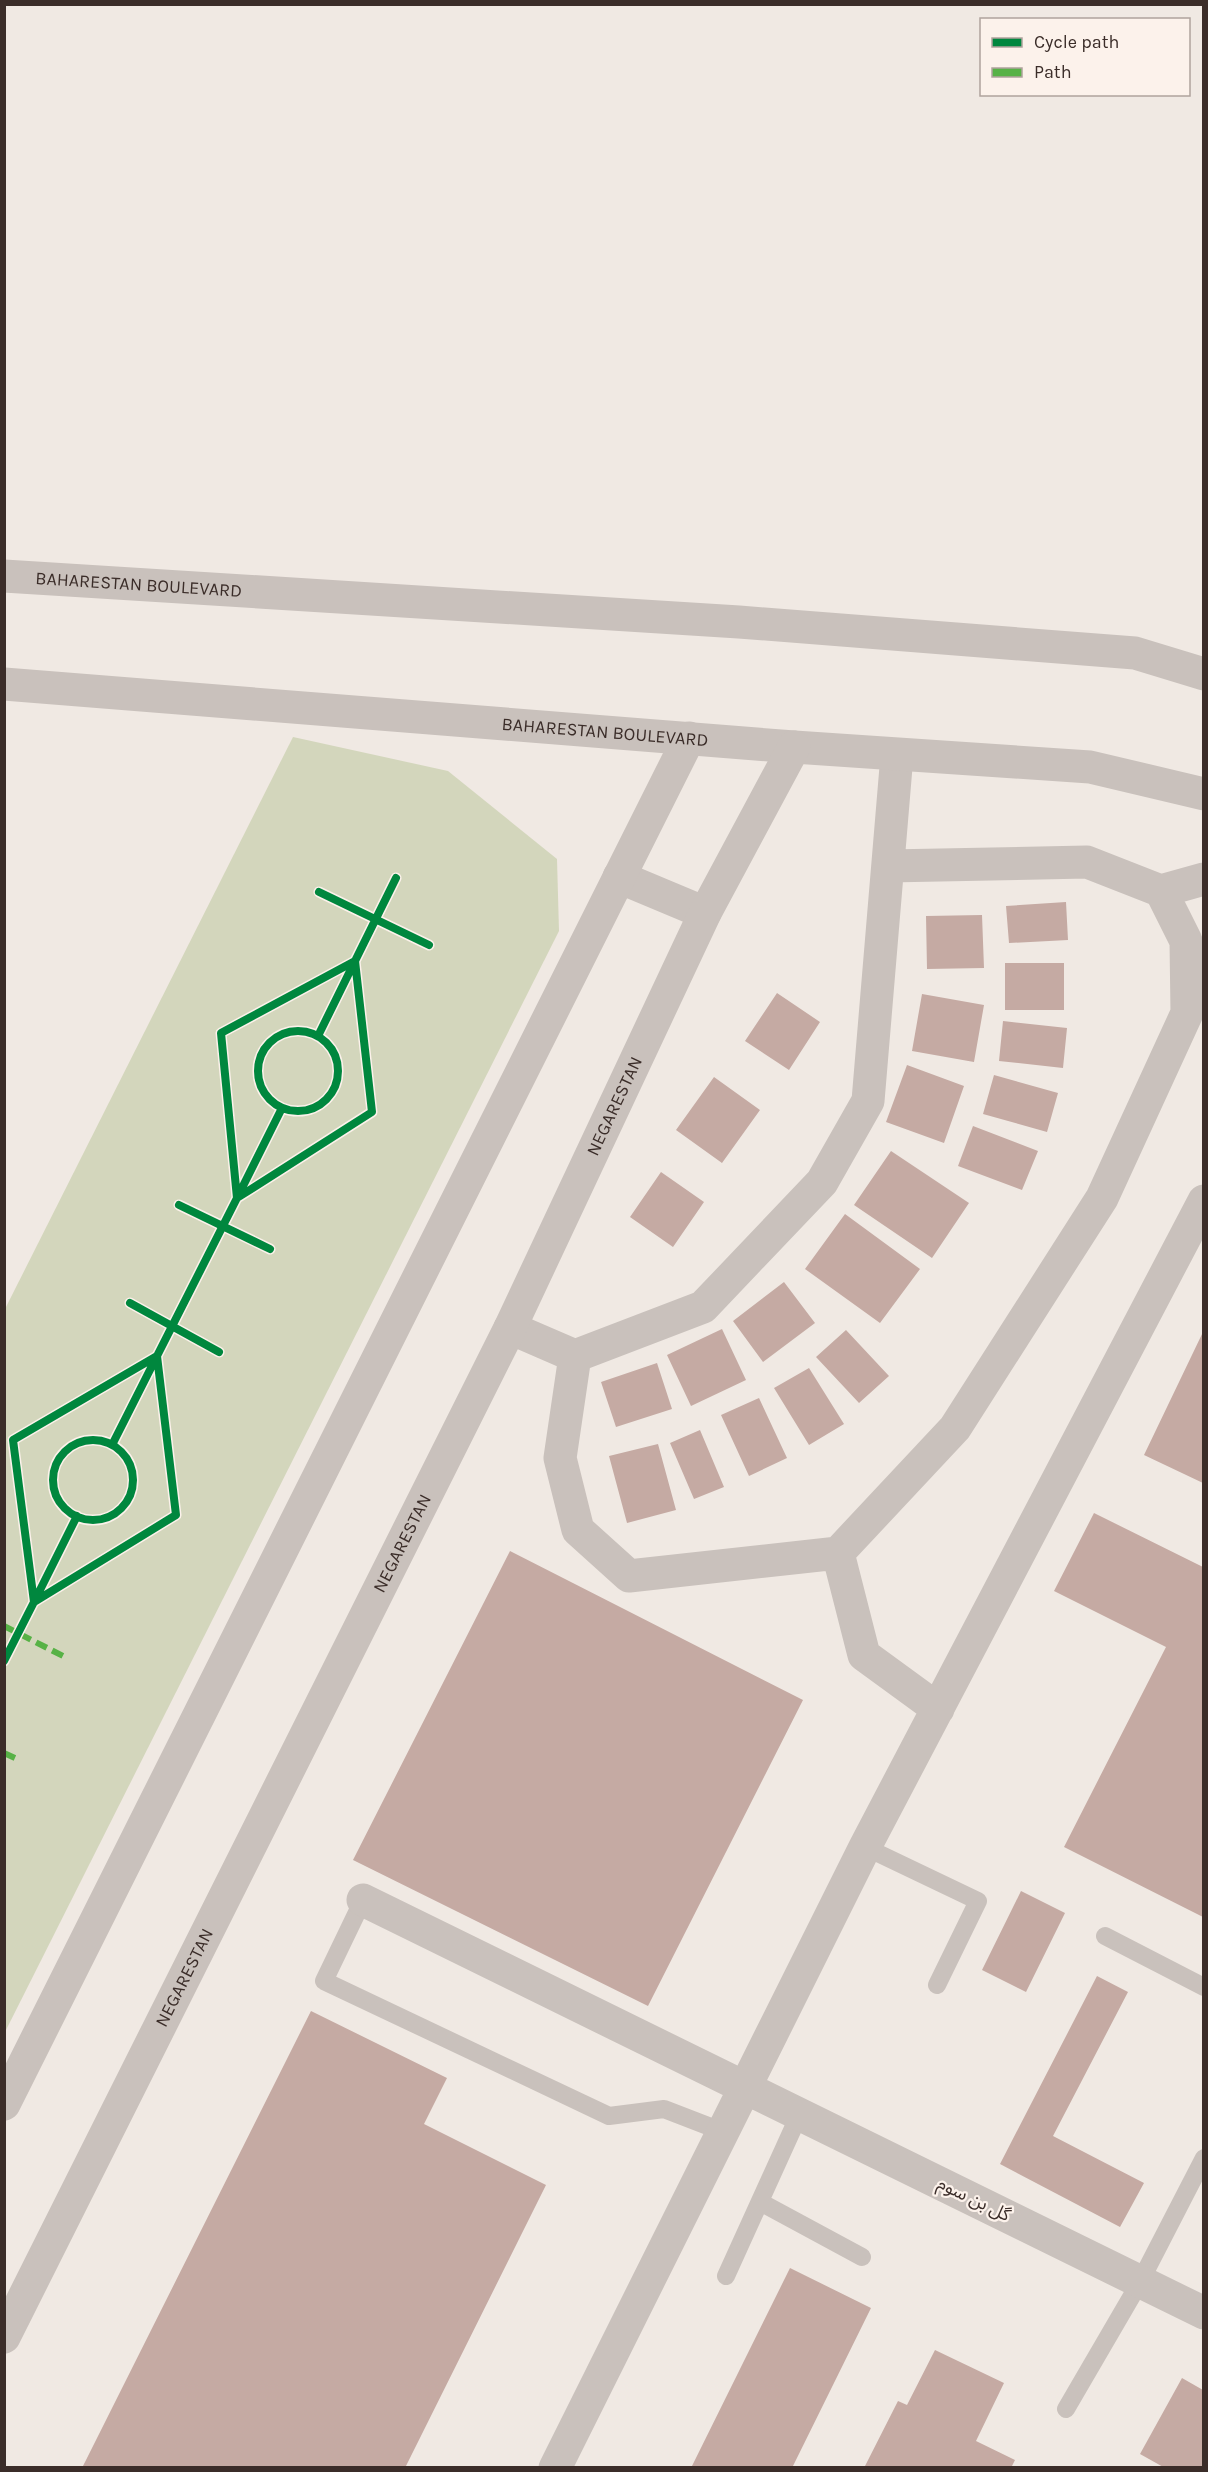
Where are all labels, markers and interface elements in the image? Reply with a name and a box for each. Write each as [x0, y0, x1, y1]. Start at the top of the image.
legend [980, 18, 1190, 96]
text: Cycle path [1034, 31, 1119, 53]
text: Path [1034, 61, 1072, 83]
street label: BAHARESTAN BOULEVARD [35, 567, 243, 602]
street label: BAHARESTAN BOULEVARD [501, 713, 709, 751]
street label: NEGARESTAN [582, 1053, 647, 1159]
street label: NEGARESTAN [368, 1490, 436, 1596]
street label: NEGARESTAN [150, 1925, 218, 2031]
street label: گل بن سوم [933, 2172, 1015, 2229]

